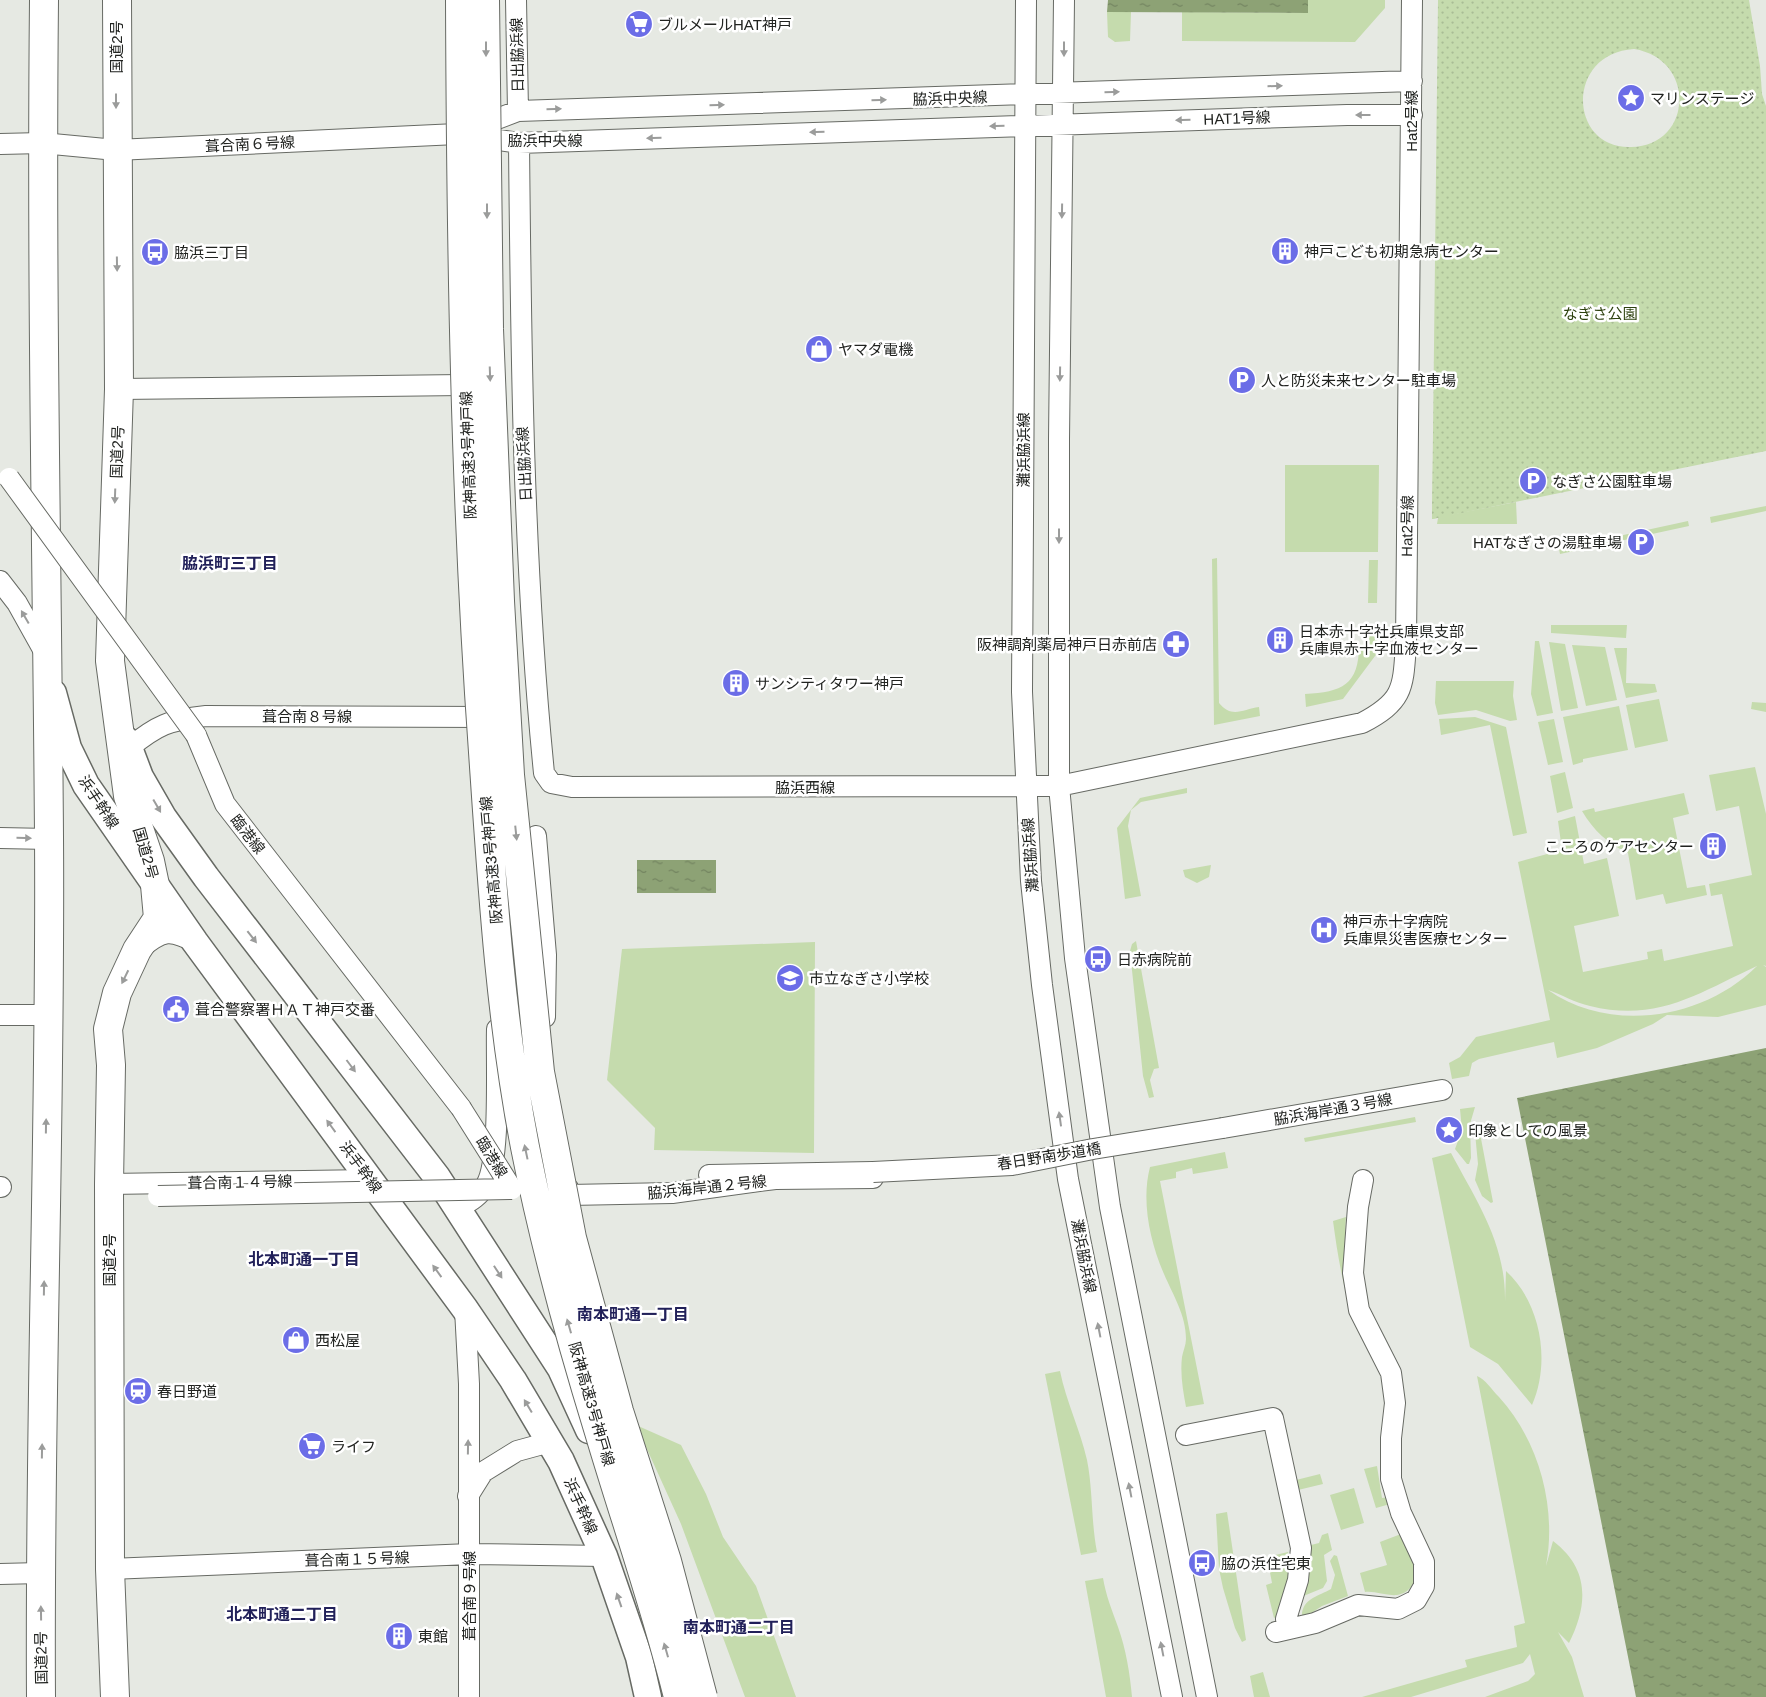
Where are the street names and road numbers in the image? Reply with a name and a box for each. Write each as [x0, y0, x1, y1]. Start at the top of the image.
street label: 日出脇浜線 [508, 17, 526, 93]
street label: 国道2号 [108, 20, 125, 74]
street label: 脇浜中央線 [912, 88, 988, 108]
street label: Hat2号線 [1403, 90, 1420, 152]
street label: HAT1号線 [1203, 108, 1271, 128]
street label: 脇浜中央線 [507, 132, 583, 149]
street label: 葺合南６号線 [205, 133, 295, 155]
street label: 阪神高速3号神戸線 [457, 391, 479, 519]
street label: 灘浜脇浜線 [1015, 412, 1032, 488]
street label: 国道2号 [108, 425, 126, 479]
street label: 日出脇浜線 [514, 426, 534, 502]
street label: Hat2号線 [1398, 495, 1416, 557]
street label: 葺合南８号線 [262, 708, 352, 725]
street label: 浜手幹線 [76, 772, 122, 832]
street label: 脇浜西線 [775, 779, 835, 796]
street label: 阪神高速3号神戸線 [477, 795, 505, 925]
street label: 臨港線 [227, 811, 269, 857]
street label: 灘浜脇浜線 [1019, 817, 1041, 893]
street label: 国道2号 [130, 825, 162, 881]
street label: 脇浜海岸通３号線 [1272, 1090, 1394, 1128]
street label: 臨港線 [473, 1133, 511, 1181]
street label: 浜手幹線 [336, 1138, 386, 1196]
street label: 春日野南歩道橋 [996, 1139, 1102, 1173]
street label: 脇浜海岸通２号線 [646, 1172, 768, 1202]
street label: 葺合南１４号線 [187, 1173, 293, 1191]
street label: 灘浜脇浜線 [1068, 1218, 1100, 1294]
street label: 国道2号 [101, 1233, 118, 1287]
street label: 阪神高速3号神戸線 [566, 1340, 618, 1468]
street label: 浜手幹線 [561, 1475, 601, 1537]
street label: 葺合南１５号線 [304, 1549, 410, 1569]
street label: 葺合南９号線 [461, 1551, 478, 1641]
street label: 国道2号 [32, 1631, 50, 1685]

